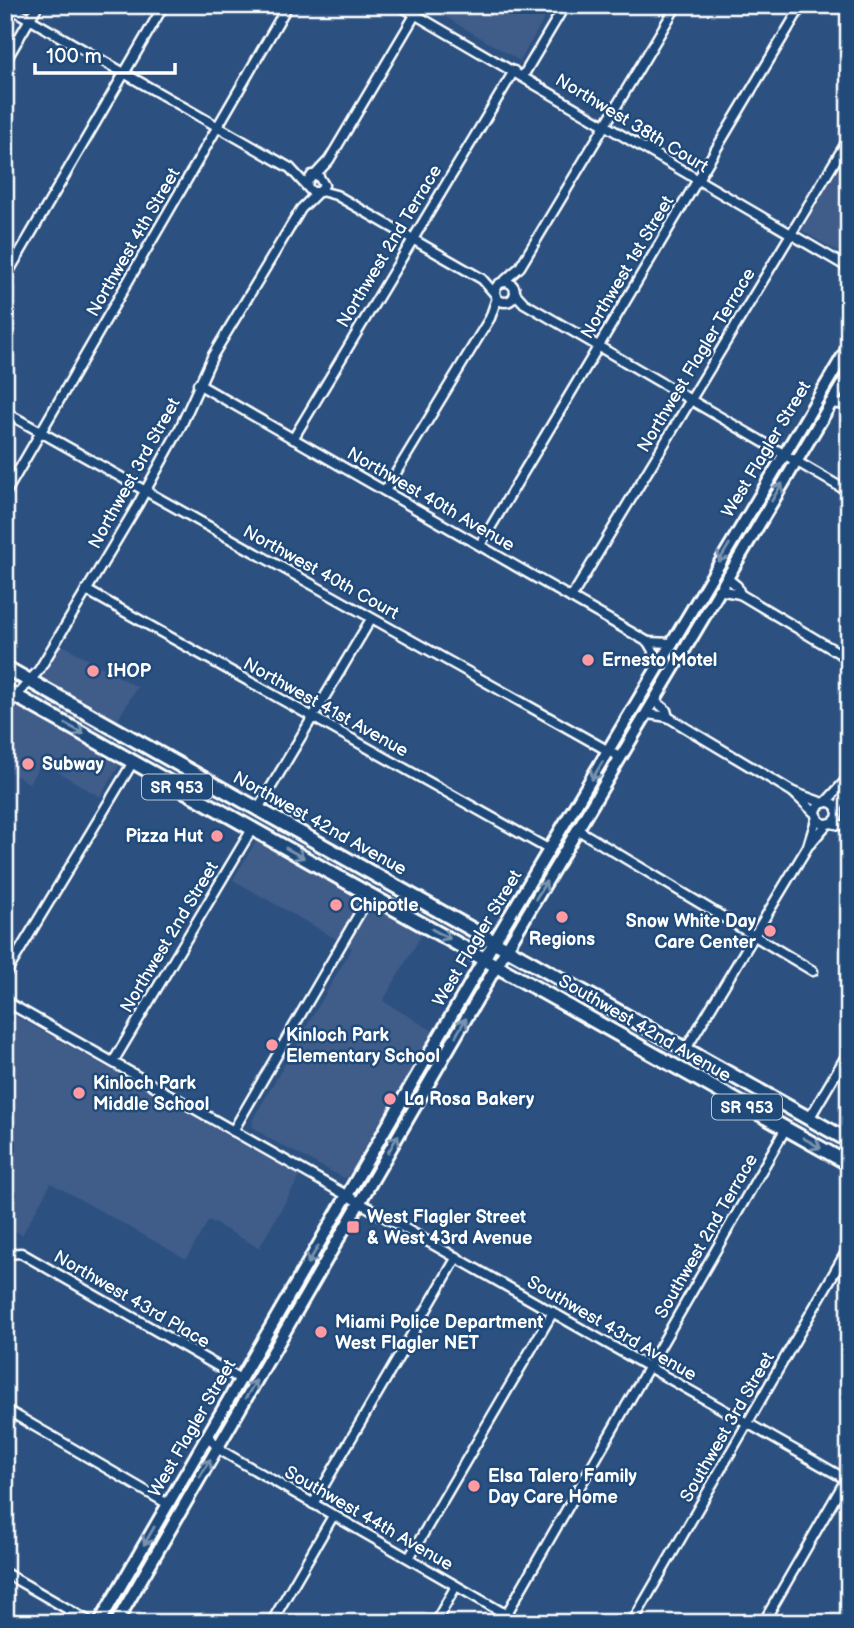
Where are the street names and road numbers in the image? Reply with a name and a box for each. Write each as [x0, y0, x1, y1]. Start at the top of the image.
street label: Northwest 38th Court [551, 69, 712, 178]
street label: Northwest 2nd Terrace [333, 161, 446, 331]
street label: Northwest 4th Street [82, 164, 185, 320]
street label: Northwest 1st Street [576, 192, 679, 343]
street label: Northwest Flagler Terrace [633, 264, 760, 456]
street label: West Flagler Street [717, 377, 816, 521]
street label: Northwest 3rd Street [84, 394, 185, 552]
street label: Northwest 40th Avenue [343, 443, 519, 556]
street label: Northwest 40th Court [239, 521, 403, 624]
street label: Northwest 41st Avenue [240, 653, 412, 762]
street label: Northwest 42nd Avenue [229, 767, 410, 880]
road number: SR 953 [142, 774, 212, 800]
street label: Northwest 2nd Street [116, 857, 223, 1017]
street label: West Flagler Street [428, 866, 527, 1010]
street label: Southwest 42nd Avenue [555, 970, 735, 1087]
road number: SR 953 [712, 1094, 782, 1120]
street label: Southwest 2nd Terrace [651, 1150, 762, 1322]
street label: Northwest 43rd Place [50, 1246, 214, 1353]
street label: Southwest 43rd Avenue [523, 1271, 700, 1386]
street label: Southwest 3rd Street [676, 1348, 779, 1506]
street label: West Flagler Street [144, 1355, 241, 1501]
street label: Southwest 44th Avenue [281, 1462, 457, 1575]

